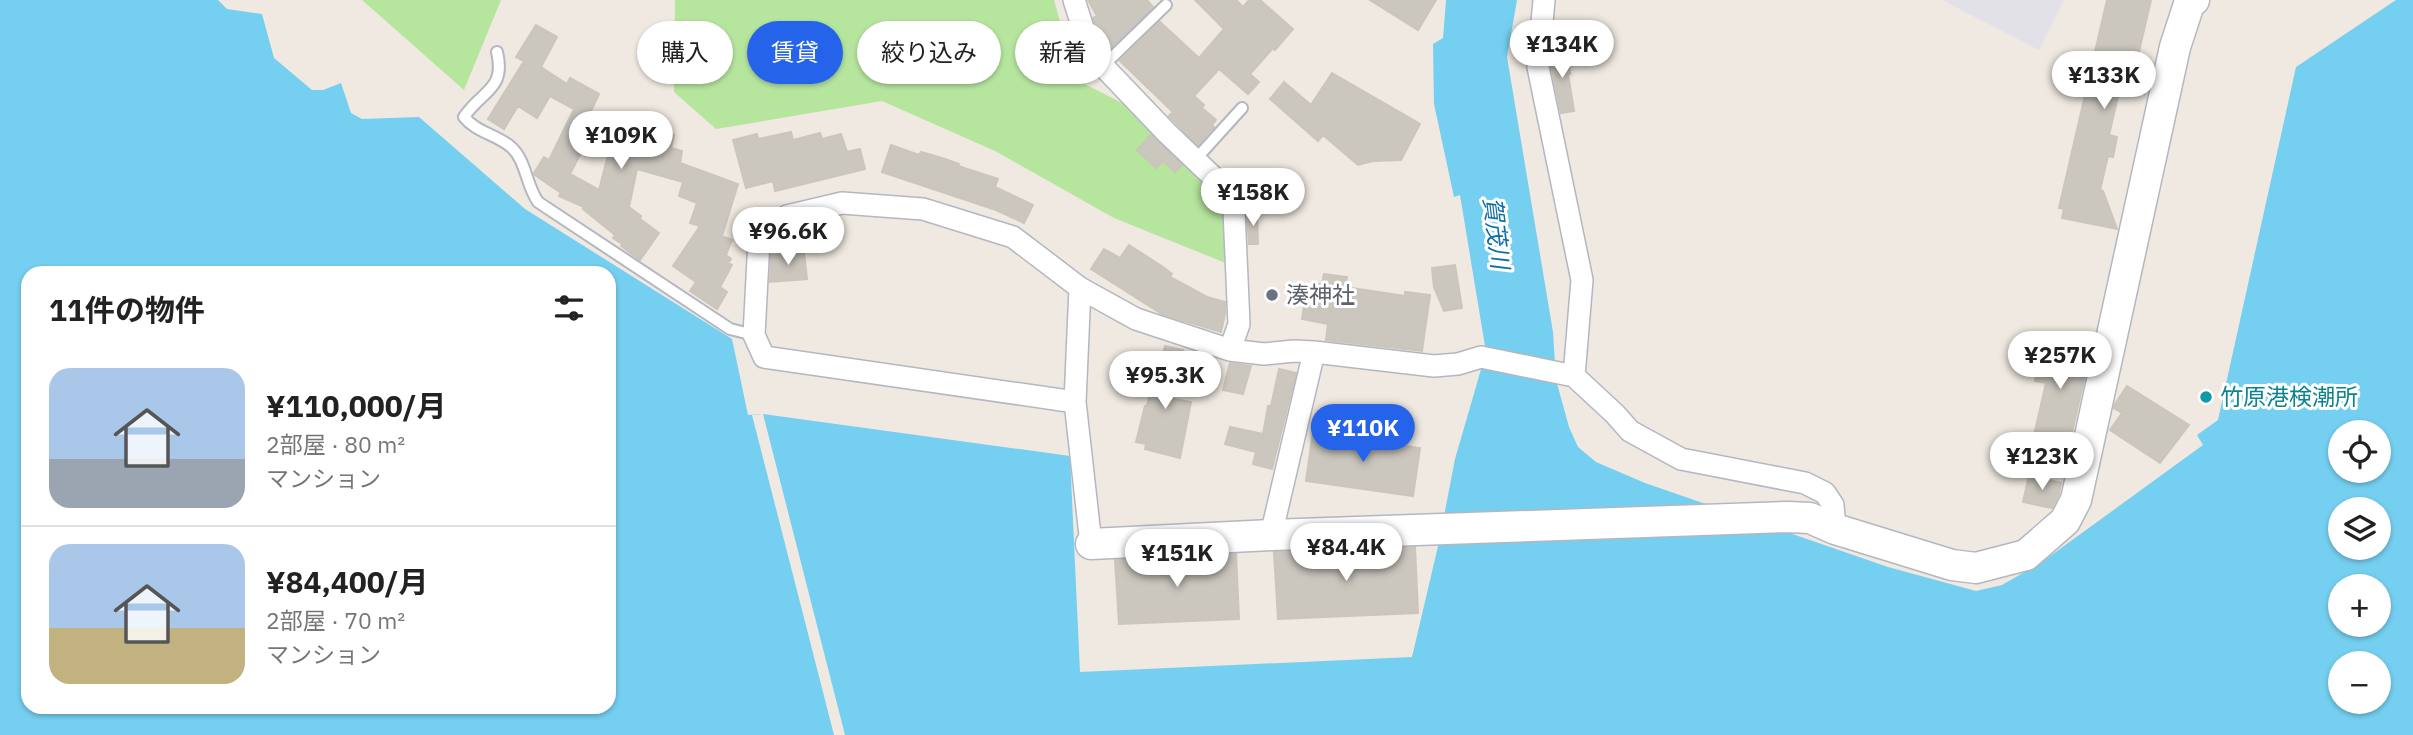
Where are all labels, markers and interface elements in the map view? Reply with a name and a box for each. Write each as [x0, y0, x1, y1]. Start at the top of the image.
pin: ¥134K [1513, 20, 1611, 80]
chip: 購入 [637, 21, 733, 84]
chip: 賃貸 [747, 21, 843, 84]
chip: 絞り込み [857, 21, 1001, 84]
chip: 新着 [1015, 21, 1111, 84]
text: ¥134K [1526, 28, 1598, 58]
pin: ¥133K [2055, 52, 2153, 111]
text: ¥133K [2068, 59, 2140, 89]
pin: ¥109K [572, 111, 670, 171]
text: ¥109K [585, 119, 657, 149]
pin: ¥158K [1204, 168, 1302, 228]
text: ¥158K [1217, 176, 1289, 206]
water label: 賀茂川 [1477, 195, 1518, 274]
pin: ¥96.6K [731, 208, 845, 267]
text: ¥96.6K [748, 215, 828, 245]
place label: 湊神社 [1286, 279, 1355, 309]
marker: 湊神社 [1264, 287, 1280, 303]
icon: filters [550, 289, 588, 327]
text: 11件の物件 [49, 290, 205, 329]
pin: ¥257K [2011, 332, 2109, 391]
text: ¥257K [2024, 339, 2096, 369]
pin: ¥95.3K [1108, 352, 1222, 411]
text: ¥95.3K [1125, 359, 1205, 389]
place label: 竹原港検潮所 [2220, 381, 2358, 411]
text: ¥110,000/月 [266, 386, 447, 425]
marker: 竹原港検潮所 [2198, 389, 2214, 405]
icon: home [105, 396, 189, 480]
pin: ¥110K [1314, 405, 1412, 464]
text: ¥110K [1327, 412, 1399, 442]
map controls [2328, 420, 2391, 714]
button: locate [2328, 420, 2391, 483]
text: 2部屋 · 80 m² [266, 429, 405, 459]
pin: ¥123K [1993, 433, 2091, 492]
text: ¥123K [2006, 440, 2078, 470]
text: マンション [266, 463, 381, 493]
button: layers [2328, 497, 2391, 560]
pin: ¥84.4K [1289, 524, 1403, 583]
pin: ¥151K [1128, 530, 1226, 589]
text: ¥84.4K [1306, 531, 1386, 561]
text: ¥151K [1141, 537, 1213, 567]
text: ¥84,400/月 [266, 562, 429, 601]
icon: home [105, 572, 189, 656]
button: + [2328, 574, 2391, 637]
text: 2部屋 · 70 m² [266, 605, 405, 635]
text: マンション [266, 639, 381, 669]
button: − [2328, 651, 2391, 714]

